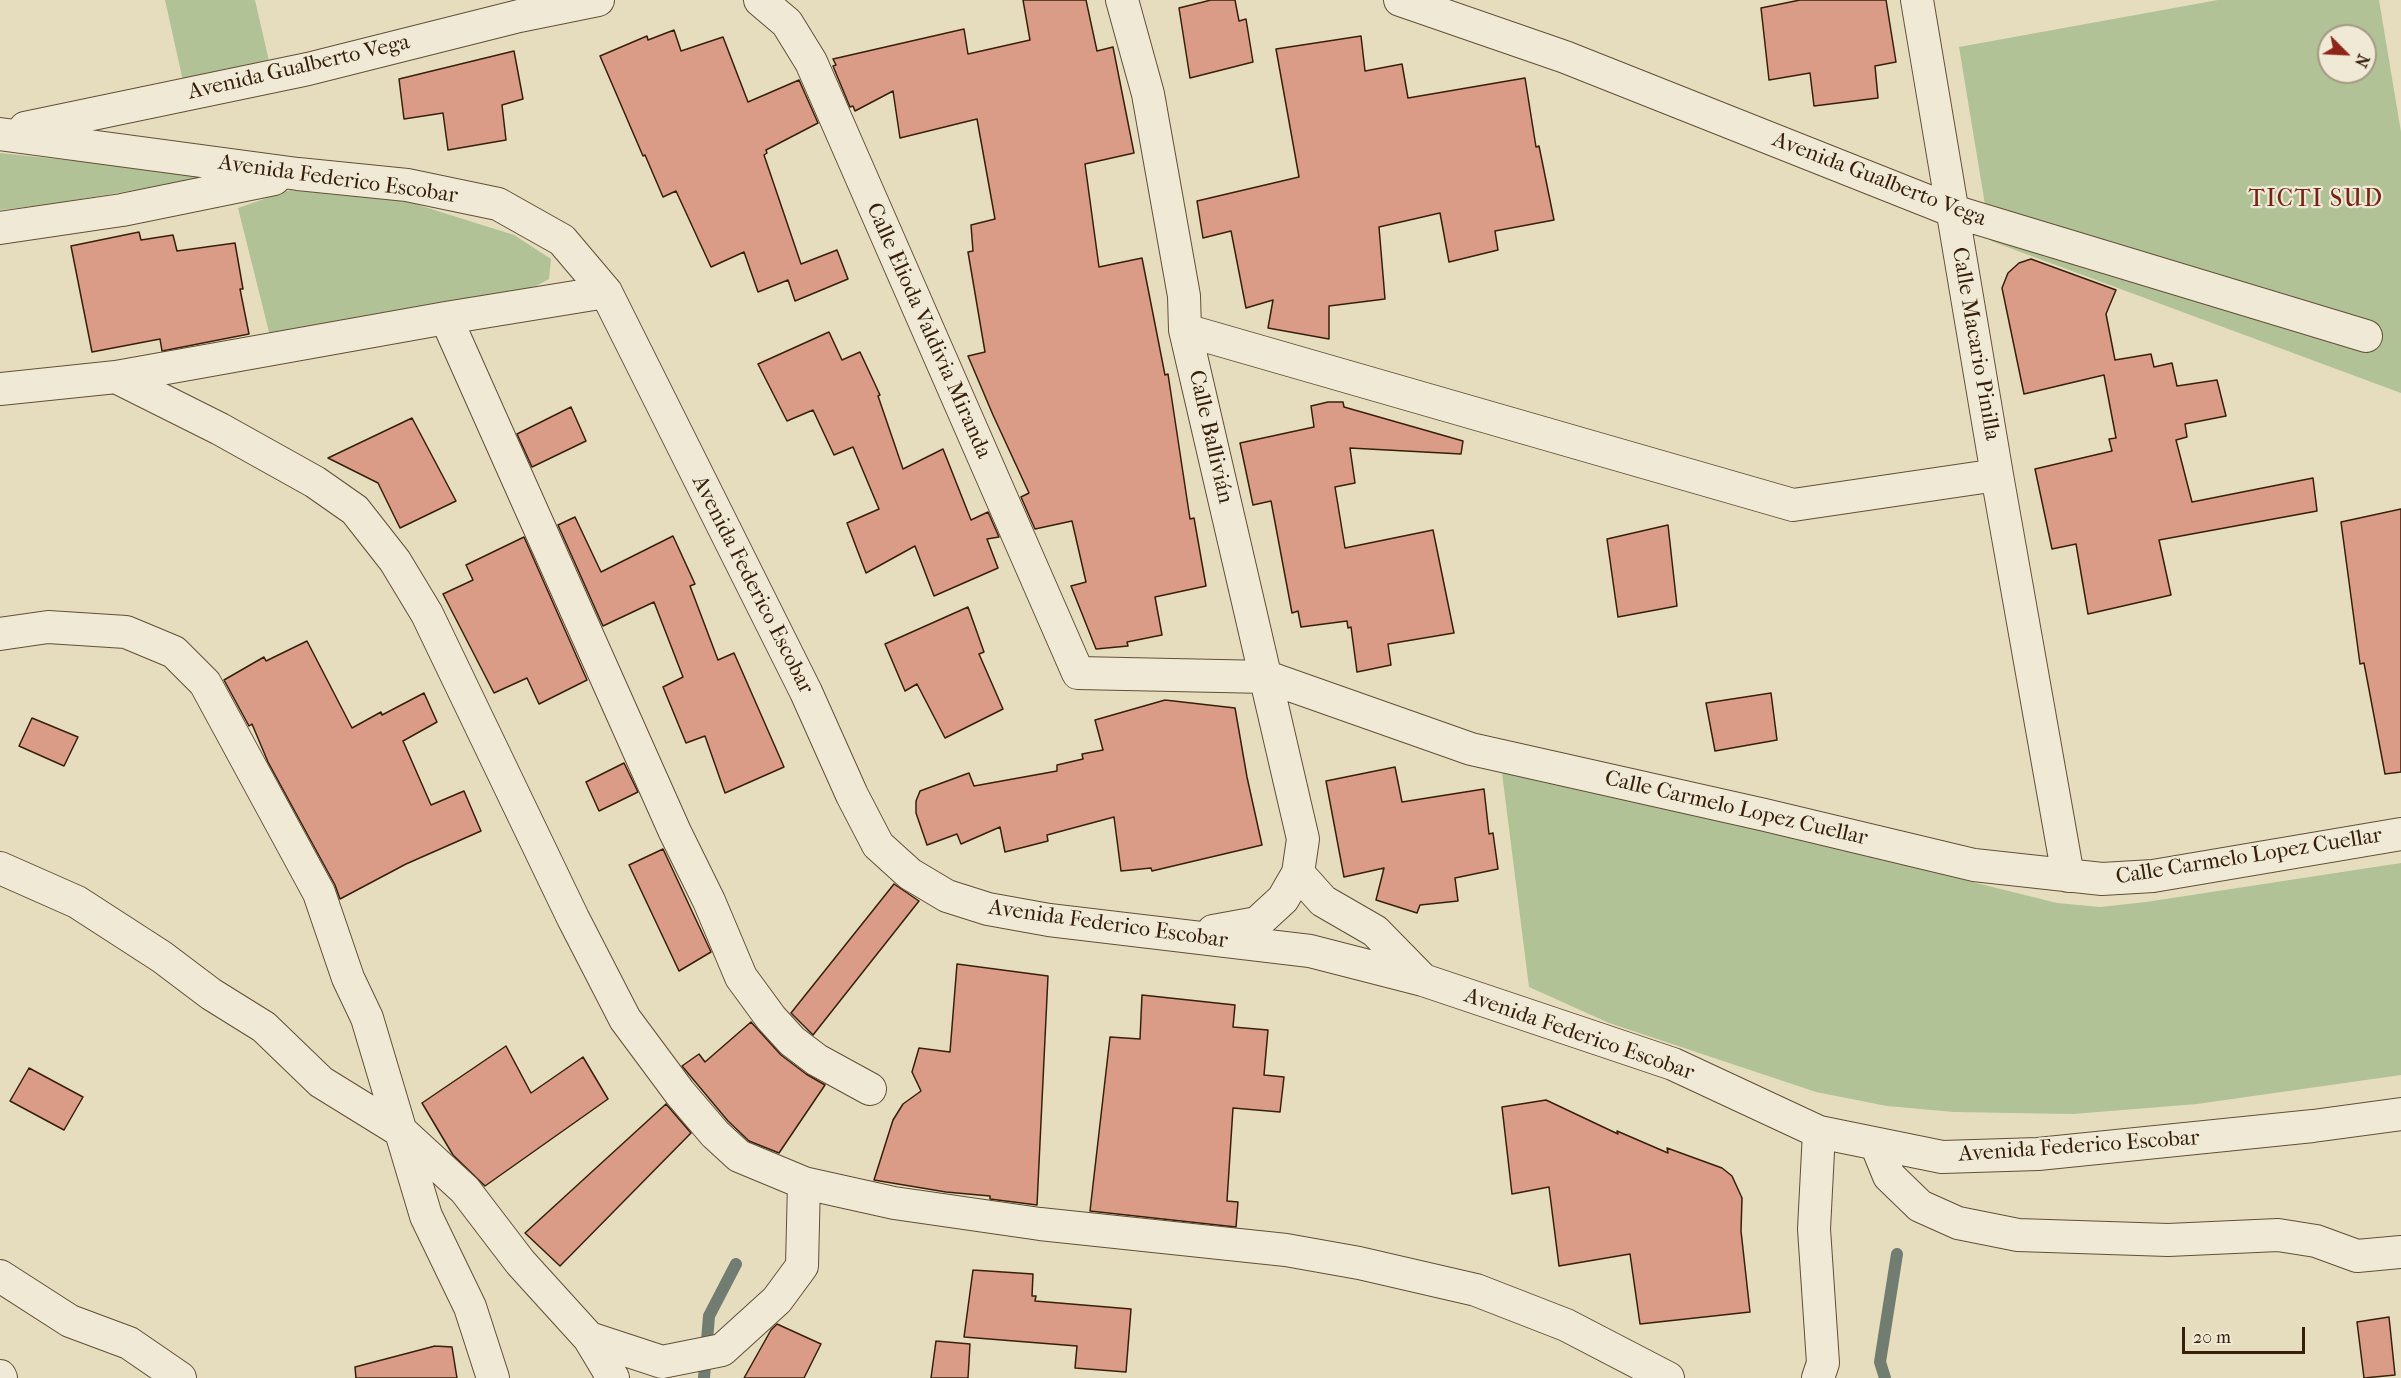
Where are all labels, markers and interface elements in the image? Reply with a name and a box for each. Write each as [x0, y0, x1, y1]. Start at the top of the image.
north arrow [2317, 24, 2377, 84]
street label: Avenida Gualberto Vega [186, 30, 412, 106]
text: N [2351, 51, 2373, 70]
street label: Avenida Gualberto Vega [1768, 127, 1990, 233]
street label: Avenida Federico Escobar [217, 150, 459, 210]
district label: TICTI SUD [2248, 186, 2384, 214]
street label: Calle Elioda Valdivia Miranda [860, 199, 996, 463]
street label: Calle Macario Pinilla [1945, 245, 2005, 443]
street label: Calle Ballivián [1182, 368, 1238, 506]
street label: Avenida Federico Escobar [685, 471, 819, 699]
street label: Calle Carmelo Lopez Cuellar [1602, 766, 1870, 852]
street label: Calle Carmelo Lopez Cuellar [2114, 823, 2384, 891]
street label: Avenida Federico Escobar [987, 895, 1229, 955]
street label: Avenida Federico Escobar [1461, 983, 1697, 1087]
street label: Avenida Federico Escobar [1958, 1125, 2200, 1169]
scale bar [2185, 1315, 2308, 1353]
text: 20 m [2193, 1327, 2231, 1348]

